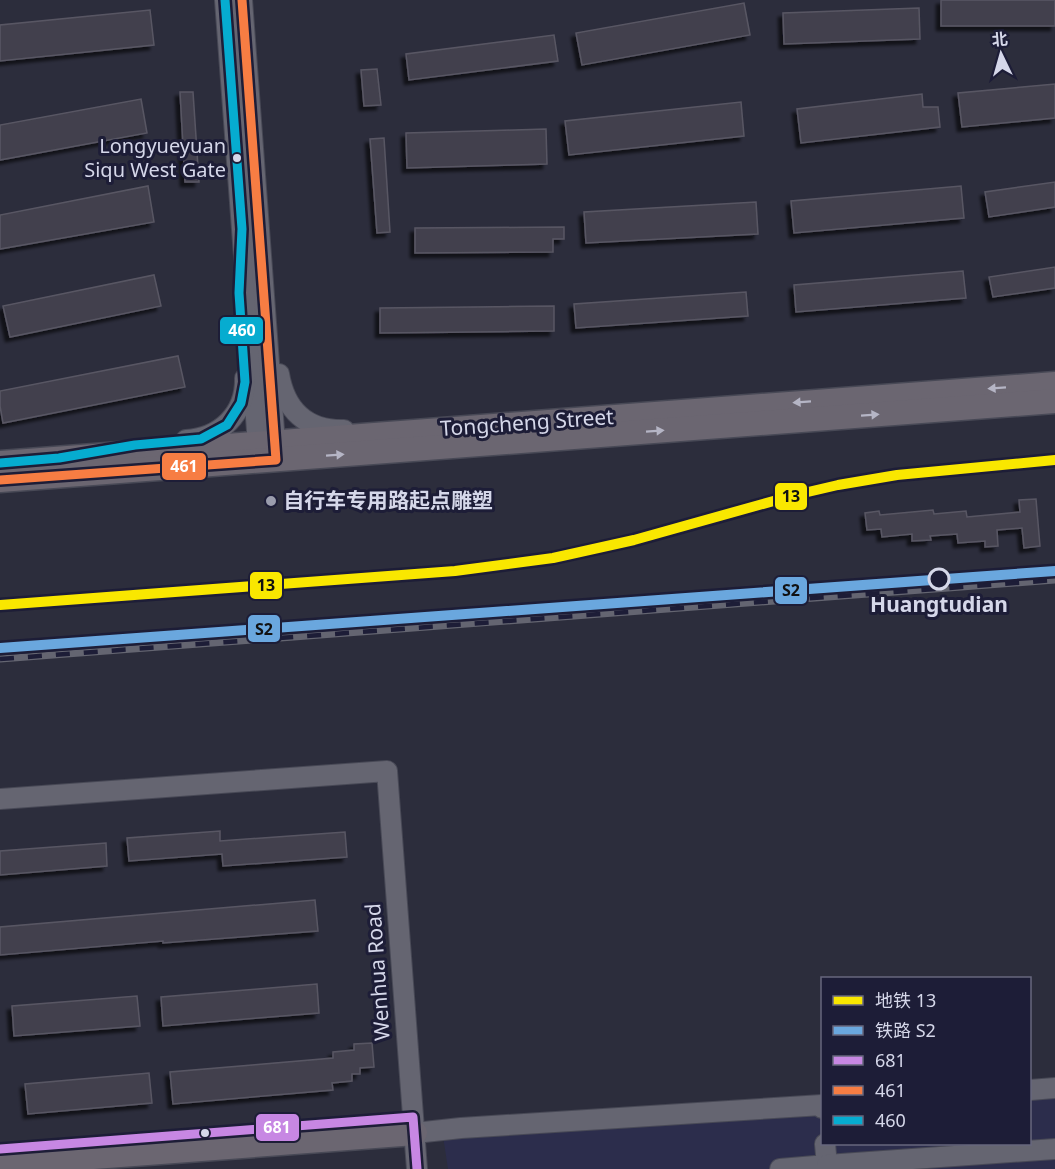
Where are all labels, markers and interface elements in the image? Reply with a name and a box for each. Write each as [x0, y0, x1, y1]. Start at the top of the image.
north arrow [971, 24, 1031, 84]
text: 北 [991, 27, 1009, 51]
place label: Longyueyuan Siqu West Gate [84, 132, 226, 183]
marker: Longyueyuan Siqu West Gate [231, 152, 243, 164]
line badge: 460 [219, 316, 264, 345]
text: 460 [228, 319, 256, 341]
one-way arrow [987, 383, 1006, 393]
one-way arrow [793, 398, 812, 407]
street label: Tongcheng Street [439, 402, 615, 442]
one-way arrow [861, 410, 880, 420]
one-way arrow [645, 426, 664, 436]
one-way arrow [325, 450, 344, 460]
line badge: 461 [161, 452, 207, 481]
text: 461 [170, 455, 198, 477]
line badge: 13 [774, 482, 808, 511]
text: 13 [782, 485, 800, 507]
place label: 自行车专用路起点雕塑 [283, 486, 493, 514]
marker: 自行车专用路起点雕塑 [264, 494, 278, 508]
marker: Huangtudian [928, 568, 950, 590]
line badge: 13 [249, 571, 283, 600]
text: 13 [257, 574, 275, 596]
line badge: S2 [774, 576, 808, 605]
text: S2 [782, 579, 800, 601]
place label: Huangtudian [870, 590, 1008, 618]
line badge: S2 [247, 614, 281, 643]
text: S2 [255, 618, 273, 640]
street label: Wenhua Road [358, 902, 396, 1042]
legend [821, 977, 1031, 1145]
text: 地铁 13 [875, 988, 936, 1012]
text: 铁路 S2 [875, 1018, 936, 1042]
text: 681 [875, 1048, 906, 1072]
text: 461 [875, 1078, 906, 1102]
text: 460 [875, 1108, 906, 1132]
line badge: 681 [255, 1113, 300, 1142]
text: 681 [263, 1116, 291, 1138]
unlabelled marker [199, 1127, 211, 1139]

